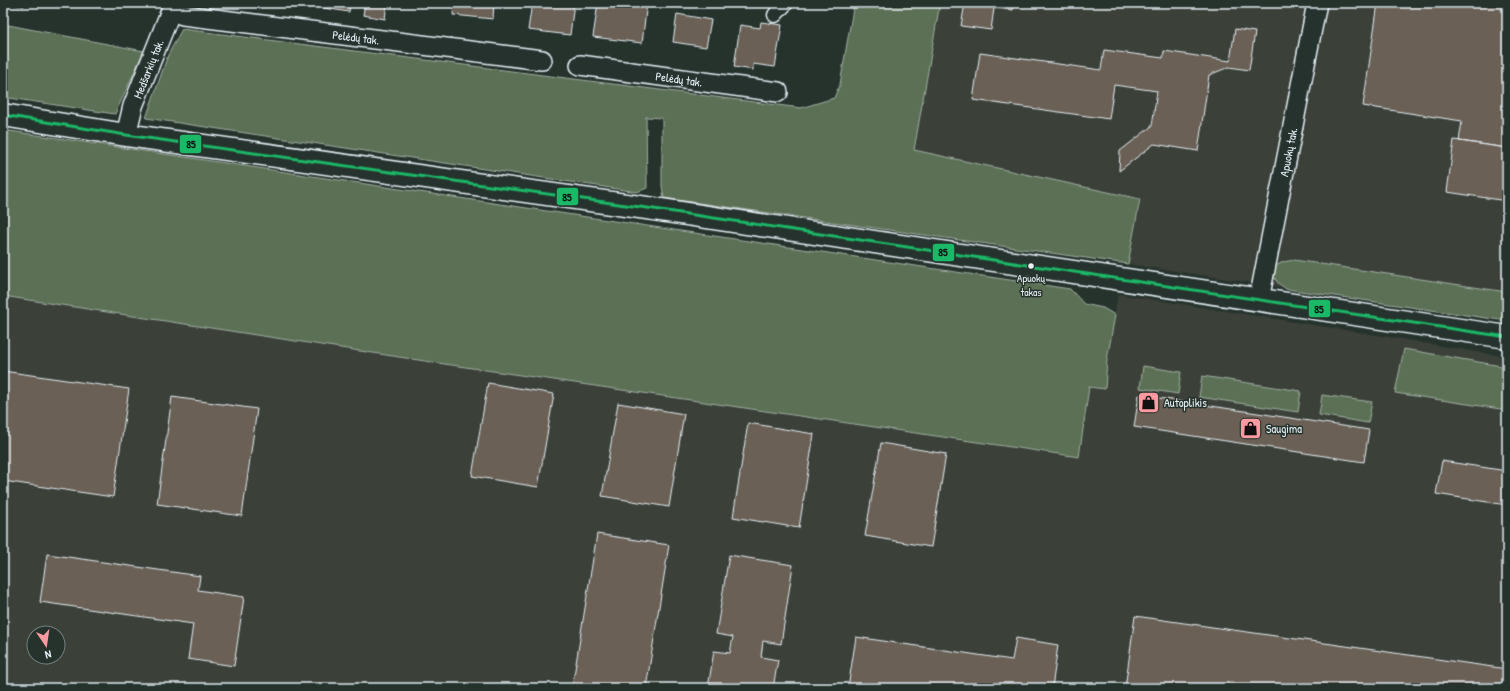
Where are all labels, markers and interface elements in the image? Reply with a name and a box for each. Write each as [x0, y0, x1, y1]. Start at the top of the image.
street label: Pelėdų tak. [332, 25, 380, 48]
street label: Medšarkių tak. [128, 37, 167, 101]
street label: Pelėdų tak. [655, 67, 704, 90]
street label: Apuokų tak. [1275, 126, 1301, 178]
line badge: 85 [179, 134, 202, 154]
text: 85 [186, 137, 196, 151]
line badge: 85 [556, 187, 579, 206]
text: 85 [562, 190, 572, 204]
line badge: 85 [932, 243, 955, 262]
text: 85 [938, 245, 948, 259]
marker: Apuokų takas [1026, 261, 1036, 271]
place label: Apuokų takas [1017, 271, 1046, 299]
line badge: 85 [1308, 299, 1331, 318]
text: 85 [1314, 302, 1324, 316]
shop icon: Autoplikis [1136, 389, 1162, 415]
place label: Autoplikis [1164, 394, 1207, 411]
shop icon: Saugima [1238, 415, 1264, 441]
place label: Saugima [1266, 420, 1302, 437]
north arrow [26, 625, 66, 665]
text: N [44, 647, 53, 662]

